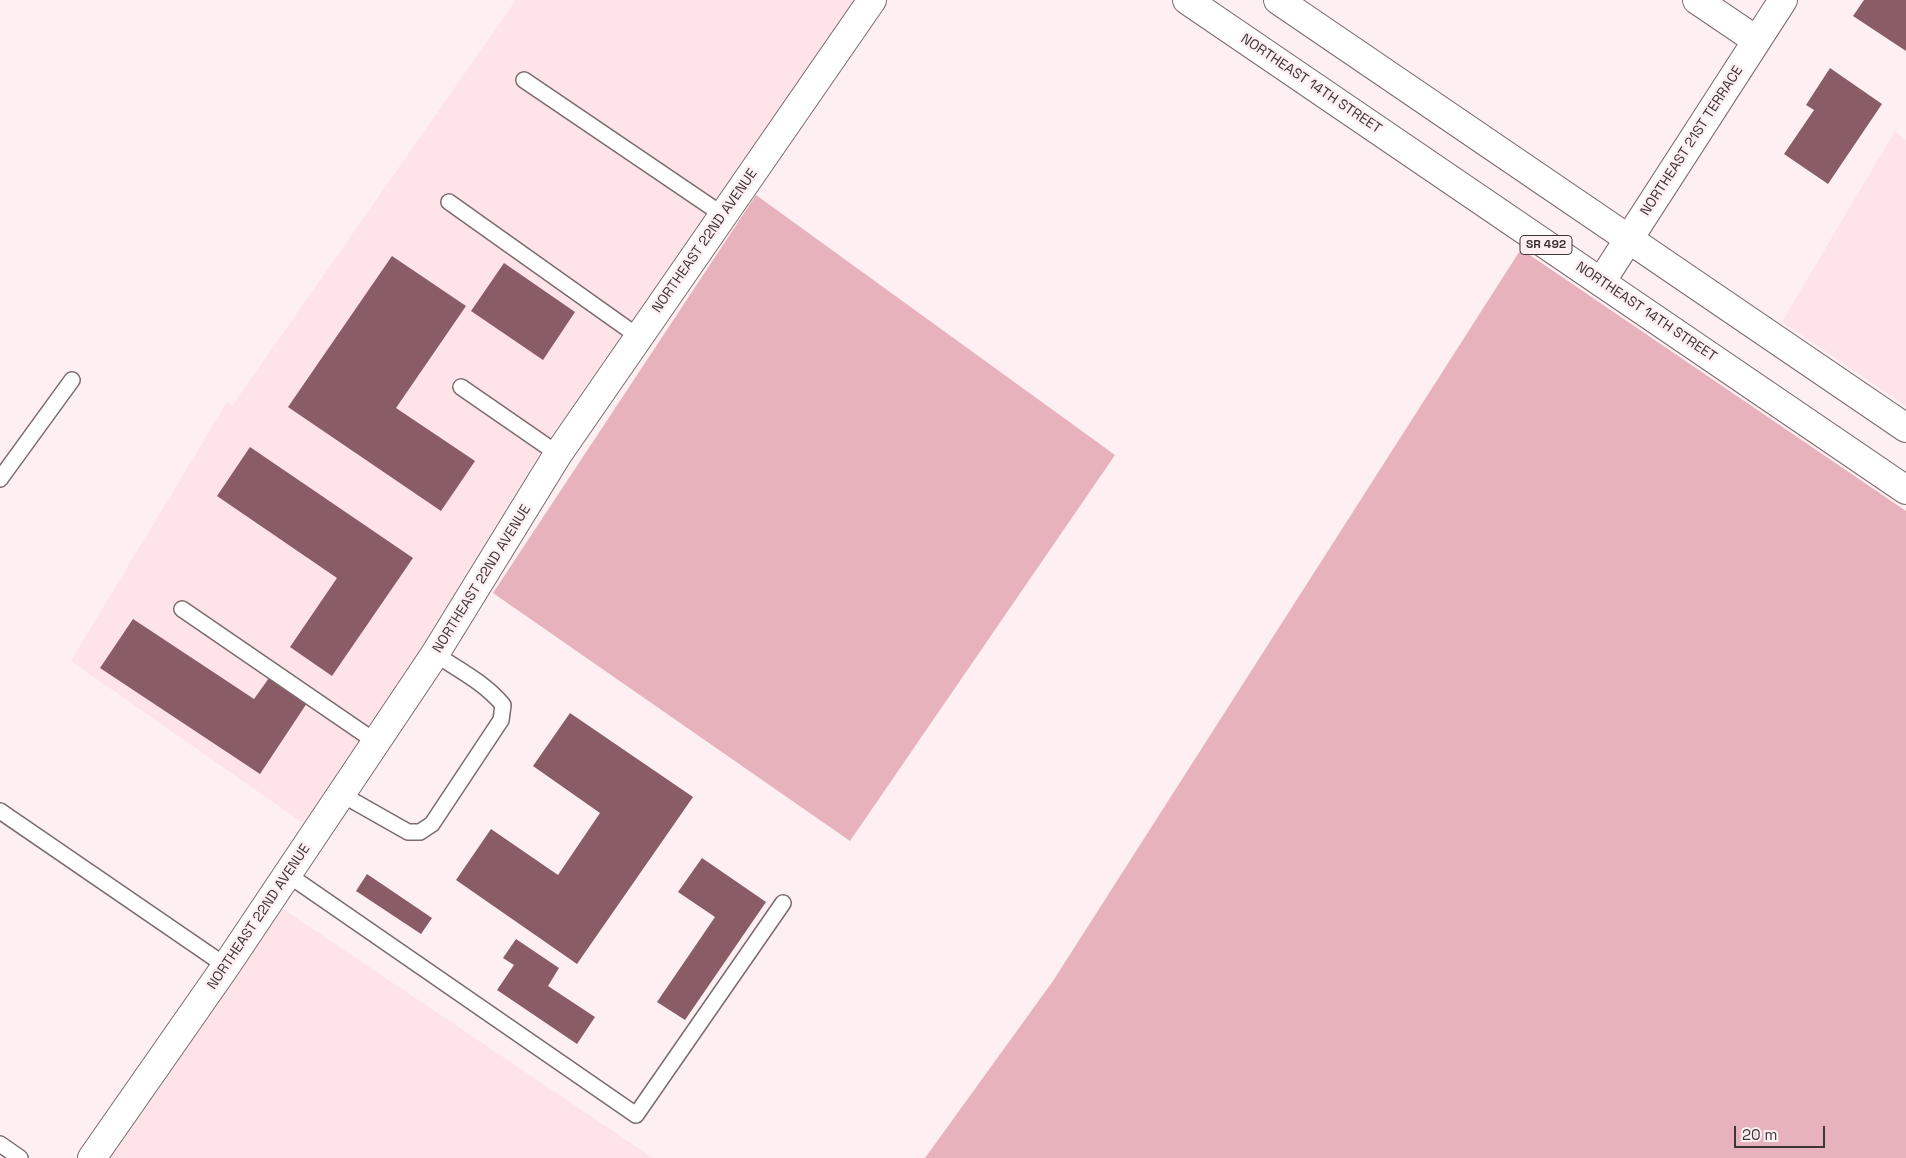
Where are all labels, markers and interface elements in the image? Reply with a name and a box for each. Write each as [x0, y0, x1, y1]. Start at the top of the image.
street label: NORTHEAST 14TH STREET [1237, 31, 1385, 137]
street label: NORTHEAST 21ST TERRACE [1637, 63, 1747, 219]
street label: NORTHEAST 22ND AVENUE [649, 166, 761, 316]
road number: SR 492 [1520, 236, 1572, 254]
street label: NORTHEAST 14TH STREET [1572, 259, 1720, 365]
street label: NORTHEAST 22ND AVENUE [429, 502, 535, 656]
street label: NORTHEAST 22ND AVENUE [204, 841, 314, 993]
scale bar [1736, 1116, 1827, 1148]
text: 20 m [1742, 1125, 1777, 1144]

